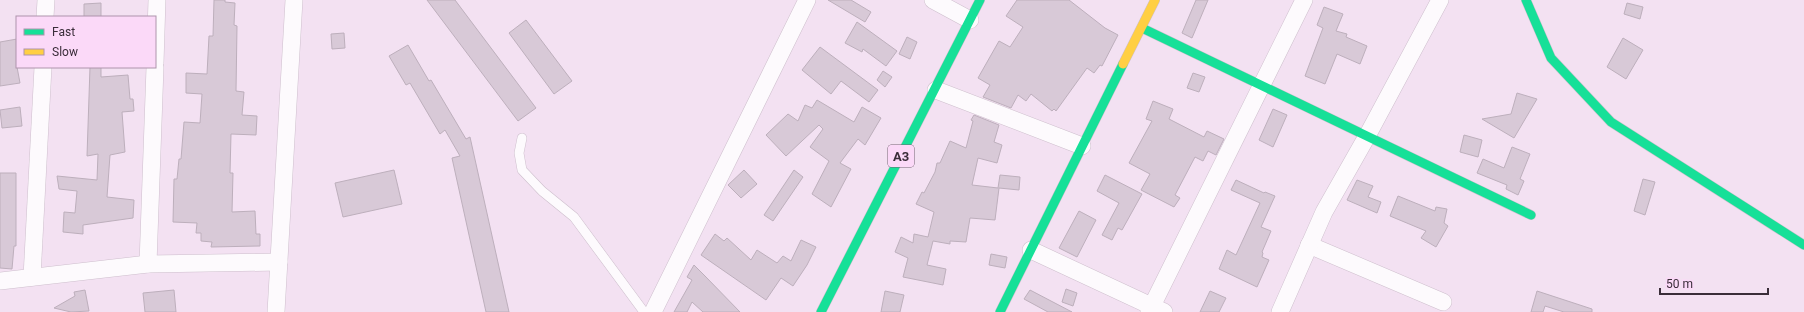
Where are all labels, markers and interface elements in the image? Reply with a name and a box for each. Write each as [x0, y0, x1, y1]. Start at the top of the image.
legend [16, 16, 156, 68]
text: Fast [52, 25, 75, 39]
text: Slow [52, 45, 78, 59]
road number: A3 [888, 145, 914, 167]
scale bar [1660, 270, 1768, 296]
text: 50 m [1666, 277, 1693, 291]

